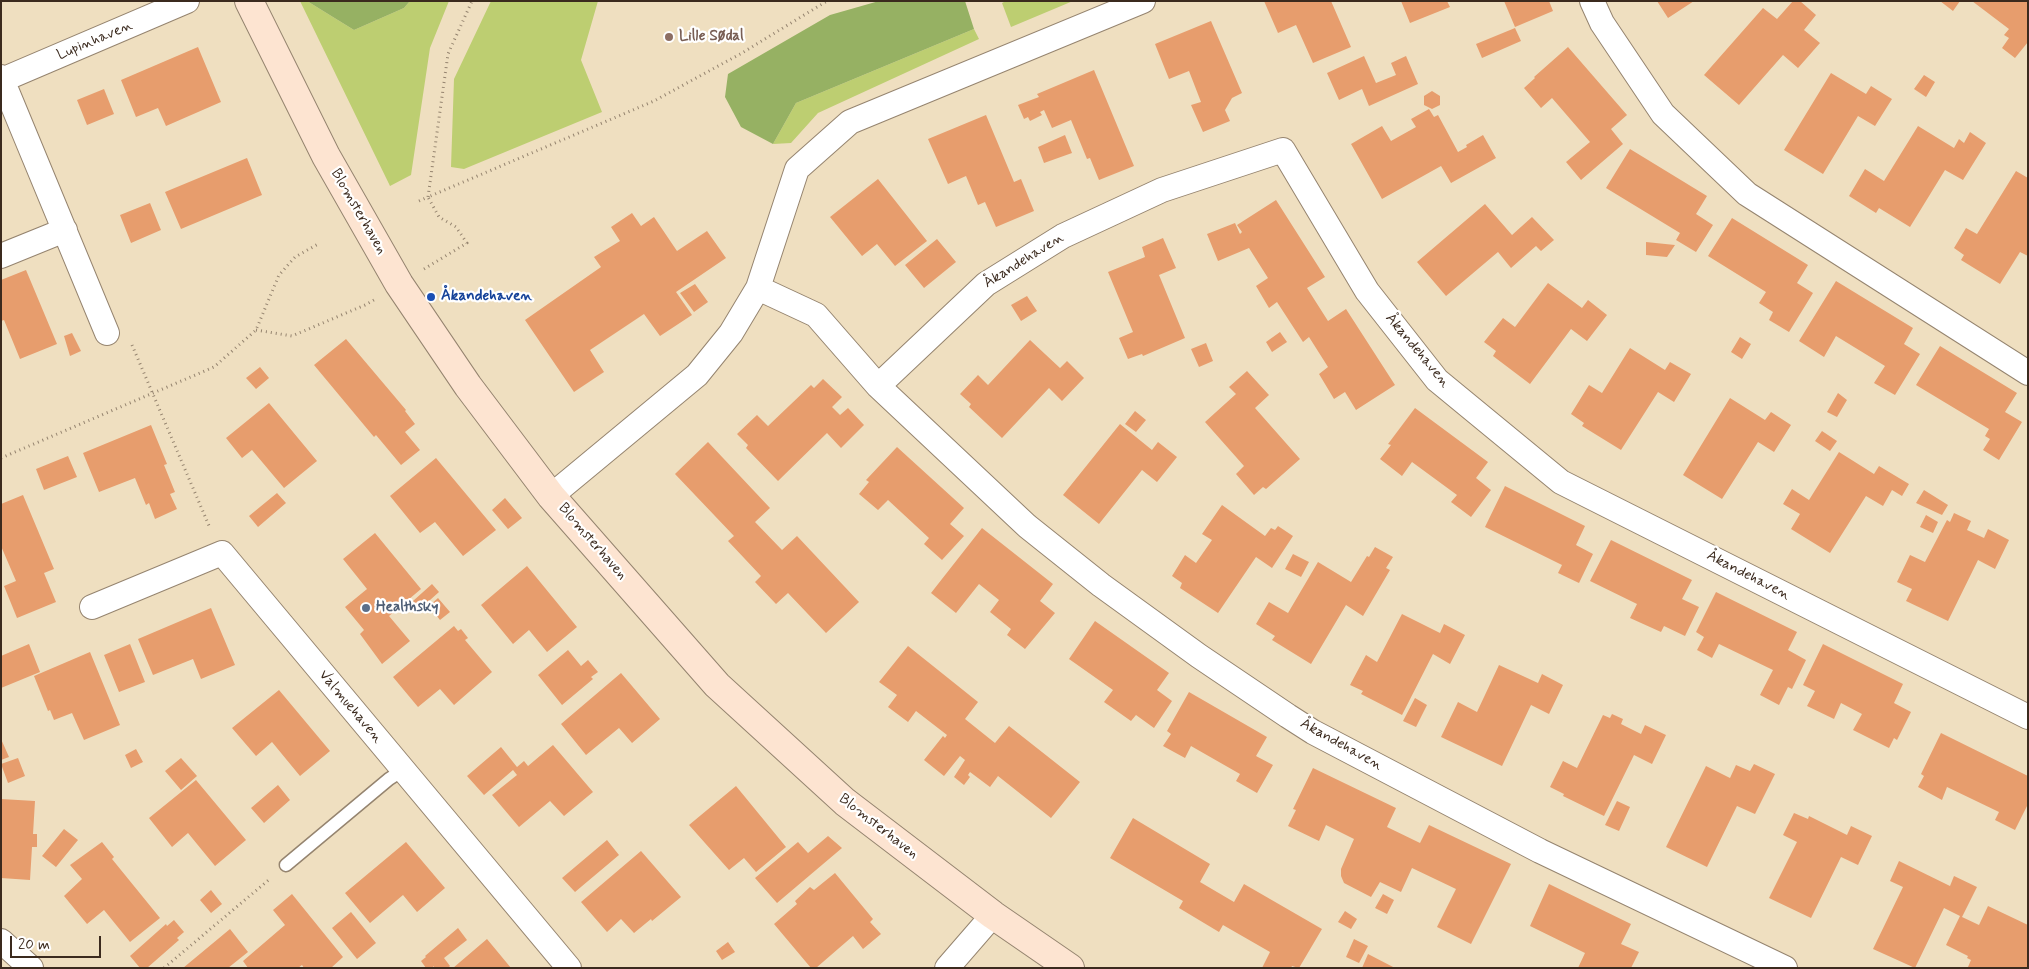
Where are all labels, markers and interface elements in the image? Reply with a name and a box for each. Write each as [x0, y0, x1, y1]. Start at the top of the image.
street label: Lupinhaven [55, 17, 135, 65]
place label: Lille Sødal [679, 28, 744, 46]
marker: Lille Sødal [663, 31, 675, 43]
street label: Blomsterhaven [326, 166, 390, 258]
street label: Åkandehaven [981, 229, 1067, 293]
place label: Åkandehaven [441, 288, 532, 306]
marker: Åkandehaven [425, 291, 437, 303]
street label: Åkandehaven [1381, 310, 1453, 392]
street label: Blomsterhaven [554, 500, 630, 584]
street label: Åkandehaven [1703, 547, 1793, 605]
place label: Healthsky [376, 599, 439, 617]
marker: Healthsky [360, 602, 372, 614]
street label: Valmuehaven [314, 667, 386, 747]
street label: Åkandehaven [1297, 715, 1385, 775]
street label: Blomsterhaven [835, 790, 921, 864]
scale bar [12, 926, 104, 958]
text: 20 m [18, 935, 50, 955]

